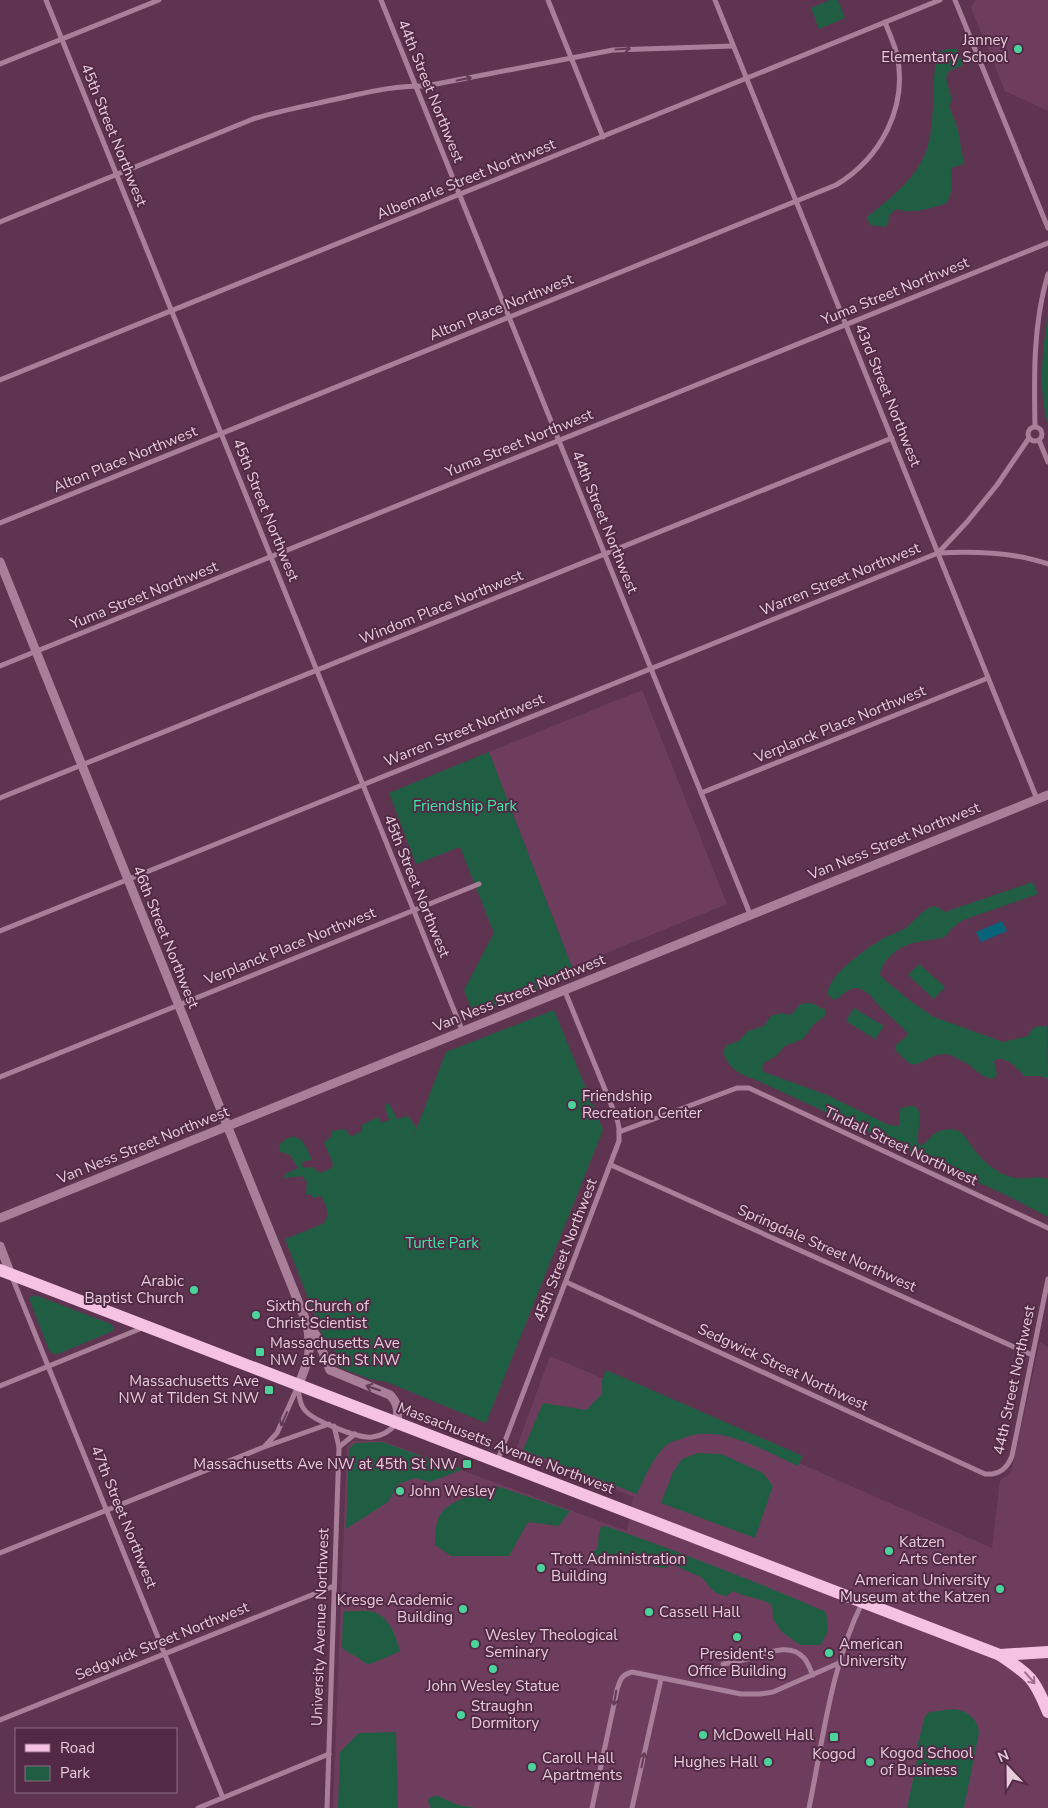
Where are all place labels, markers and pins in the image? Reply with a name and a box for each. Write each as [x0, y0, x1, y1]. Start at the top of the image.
place label: Janney Elementary School [881, 30, 1009, 67]
marker: Janney Elementary School [1012, 43, 1024, 55]
place label: Friendship Recreation Center [582, 1086, 703, 1123]
marker: Friendship Recreation Center [566, 1099, 578, 1111]
place label: Arabic Baptist Church [84, 1271, 184, 1308]
marker: Arabic Baptist Church [188, 1284, 200, 1296]
place label: Sixth Church of Christ Scientist [266, 1296, 370, 1333]
marker: Sixth Church of Christ Scientist [250, 1309, 262, 1321]
place label: Massachusetts Ave NW at 46th St NW [270, 1333, 401, 1370]
marker: Massachusetts Ave NW at 46th St NW [254, 1346, 266, 1358]
place label: Massachusetts Ave NW at Tilden St NW [119, 1371, 259, 1408]
marker: Massachusetts Ave NW at Tilden St NW [263, 1384, 275, 1396]
place label: Massachusetts Ave NW at 45th St NW [193, 1454, 457, 1474]
marker: Massachusetts Ave NW at 45th St NW [461, 1458, 473, 1470]
place label: John Wesley [409, 1481, 495, 1501]
marker: John Wesley [394, 1485, 406, 1497]
place label: Katzen Arts Center [899, 1532, 977, 1569]
marker: Katzen Arts Center [883, 1545, 895, 1557]
place label: Trott Administration Building [551, 1549, 686, 1586]
marker: Trott Administration Building [535, 1562, 547, 1574]
place label: American University Museum at the Katzen [840, 1570, 990, 1607]
marker: American University Museum at the Katzen [994, 1583, 1006, 1595]
place label: Kresge Academic Building [337, 1590, 453, 1627]
place label: Cassell Hall [659, 1602, 741, 1622]
marker: Kresge Academic Building [457, 1603, 469, 1615]
marker: Cassell Hall [643, 1606, 655, 1618]
place label: Wesley Theological Seminary [485, 1625, 618, 1662]
marker: President's Office Building [731, 1631, 743, 1643]
place label: American University [839, 1634, 907, 1671]
marker: Wesley Theological Seminary [469, 1638, 481, 1650]
place label: President's Office Building [687, 1644, 787, 1681]
marker: American University [823, 1647, 835, 1659]
marker: John Wesley Statue [487, 1663, 499, 1675]
place label: John Wesley Statue [426, 1676, 559, 1696]
place label: Straughn Dormitory [471, 1696, 539, 1733]
marker: Straughn Dormitory [455, 1709, 467, 1721]
place label: McDowell Hall [713, 1725, 814, 1745]
marker: McDowell Hall [697, 1729, 709, 1741]
marker: Kogod [828, 1731, 840, 1743]
place label: Kogod School of Business [880, 1743, 974, 1780]
place label: Kogod [812, 1744, 856, 1764]
place label: Caroll Hall Apartments [542, 1748, 622, 1785]
place label: Hughes Hall [674, 1752, 759, 1772]
marker: Hughes Hall [762, 1756, 774, 1768]
marker: Kogod School of Business [864, 1756, 876, 1768]
marker: Caroll Hall Apartments [526, 1761, 538, 1773]

